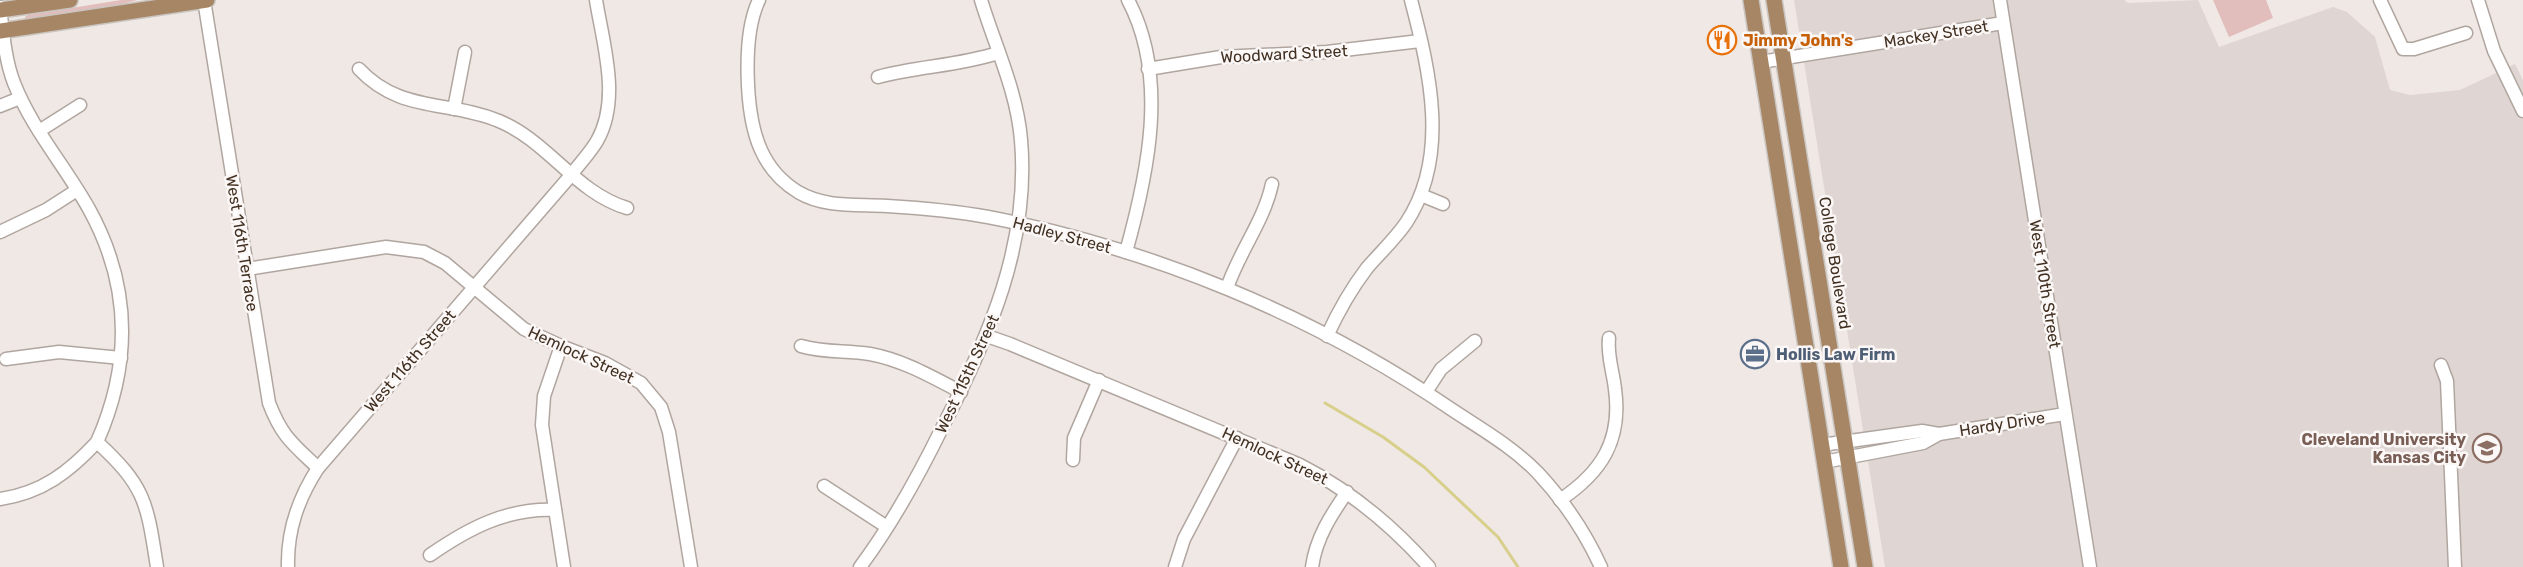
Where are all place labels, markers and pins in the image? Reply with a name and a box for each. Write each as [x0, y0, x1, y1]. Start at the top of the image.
restaurant icon: Jimmy John's [1706, 24, 1738, 56]
place label: Jimmy John's [1743, 31, 1853, 50]
office icon: Hollis Law Firm [1739, 338, 1771, 370]
place label: Hollis Law Firm [1776, 345, 1895, 364]
place label: Cleveland University Kansas City [2302, 430, 2466, 467]
school or university icon: Cleveland University Kansas City [2471, 432, 2503, 464]

